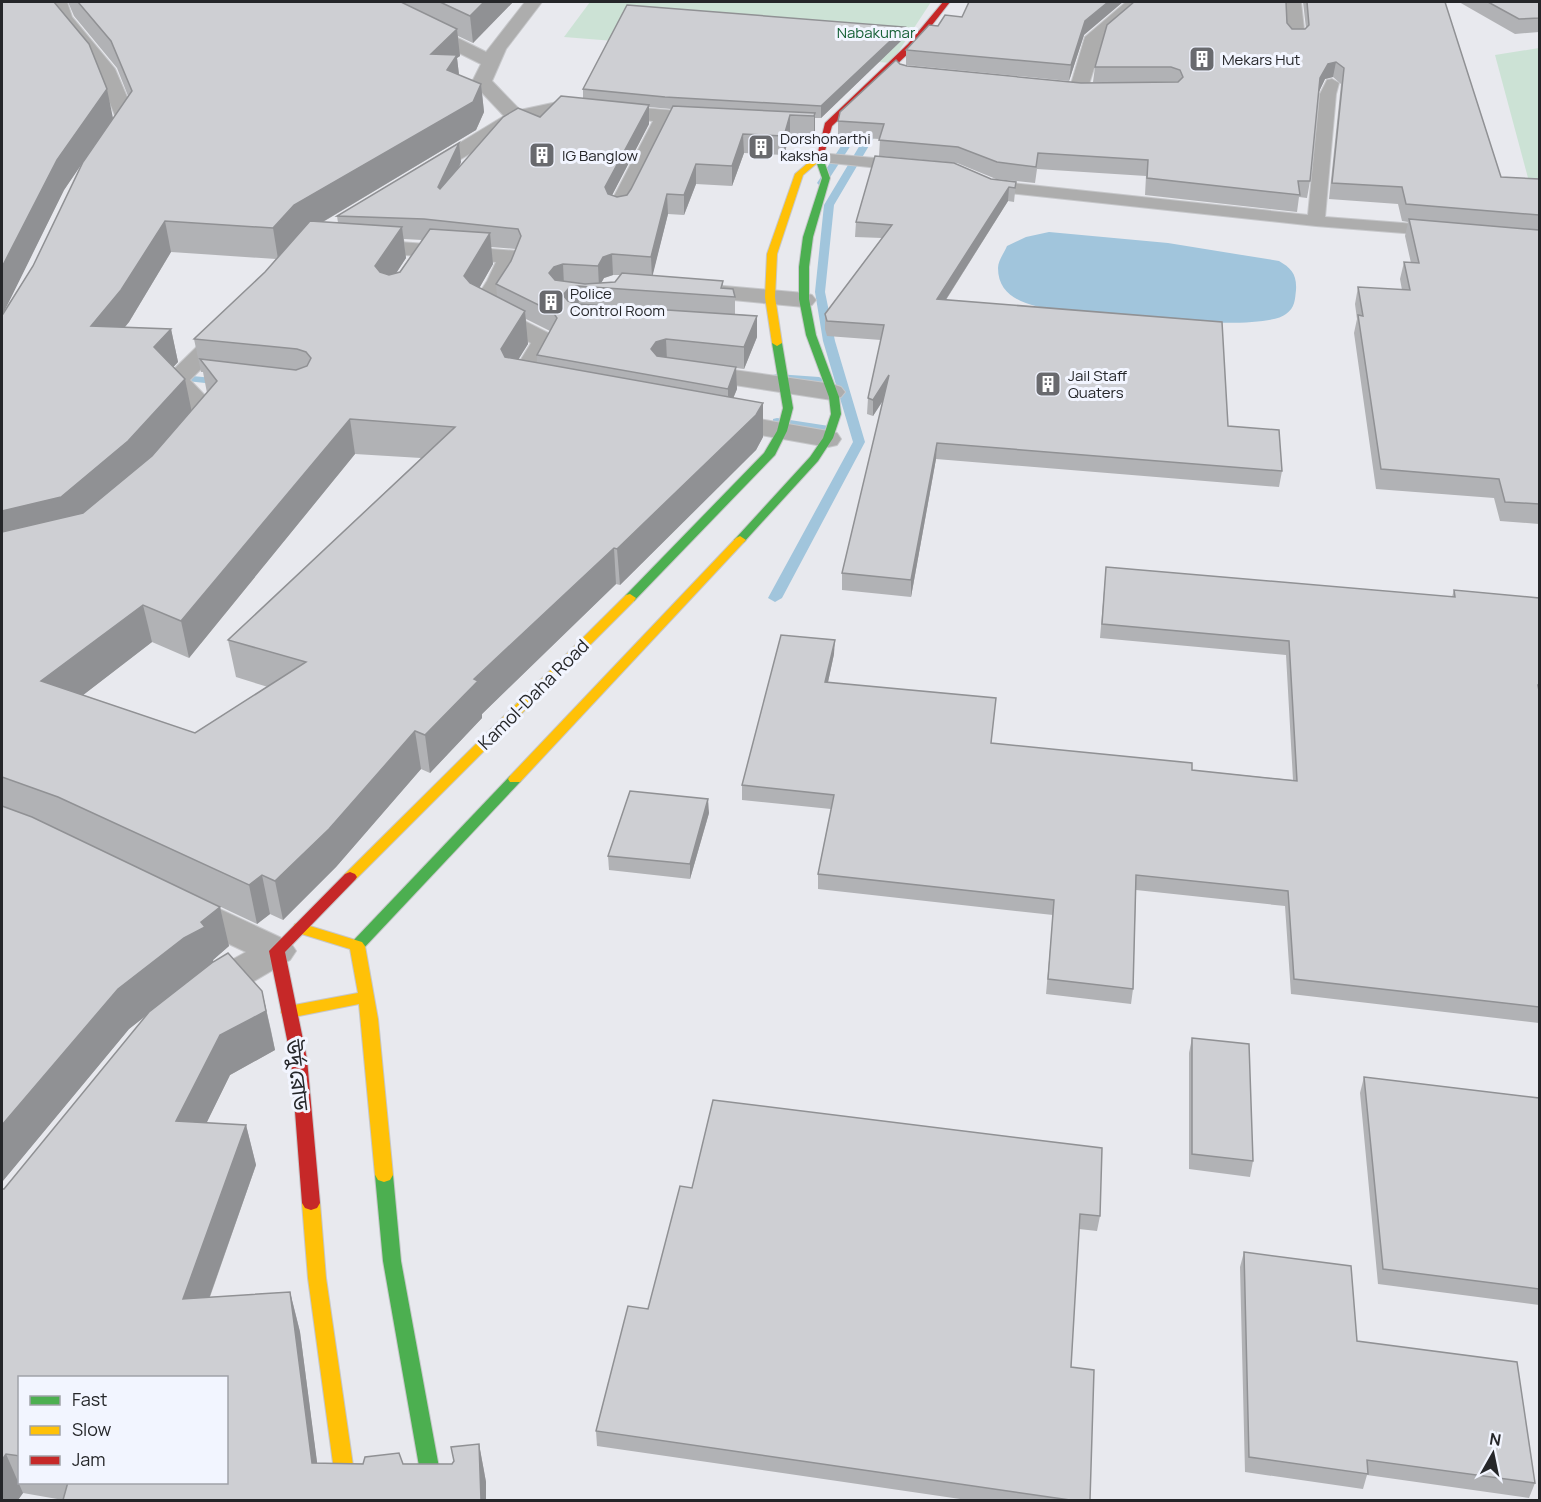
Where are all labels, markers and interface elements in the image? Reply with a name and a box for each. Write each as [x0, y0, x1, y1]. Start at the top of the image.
park label: Nabakumar [837, 22, 916, 43]
building icon: Mekars Hut [1187, 44, 1217, 74]
place label: Mekars Hut [1222, 49, 1300, 70]
place label: Dorshonarthi kaksha [780, 128, 871, 166]
building icon: Dorshonarthi kaksha [746, 132, 776, 162]
building icon: IG Banglow [527, 140, 557, 170]
place label: IG Banglow [562, 145, 638, 166]
place label: Police Control Room [570, 283, 665, 321]
building icon: Police Control Room [536, 287, 566, 317]
place label: Jail Staff Quaters [1068, 365, 1127, 403]
building icon: Jail Staff Quaters [1033, 369, 1063, 399]
street label: Kamol-Daha Road [472, 633, 594, 755]
street label: উর্দু রোড [280, 1037, 316, 1113]
legend [18, 1376, 228, 1484]
text: Fast [72, 1387, 107, 1411]
text: Slow [72, 1417, 112, 1441]
north arrow [1463, 1424, 1523, 1484]
text: N [1488, 1427, 1503, 1451]
text: Jam [72, 1447, 106, 1471]

